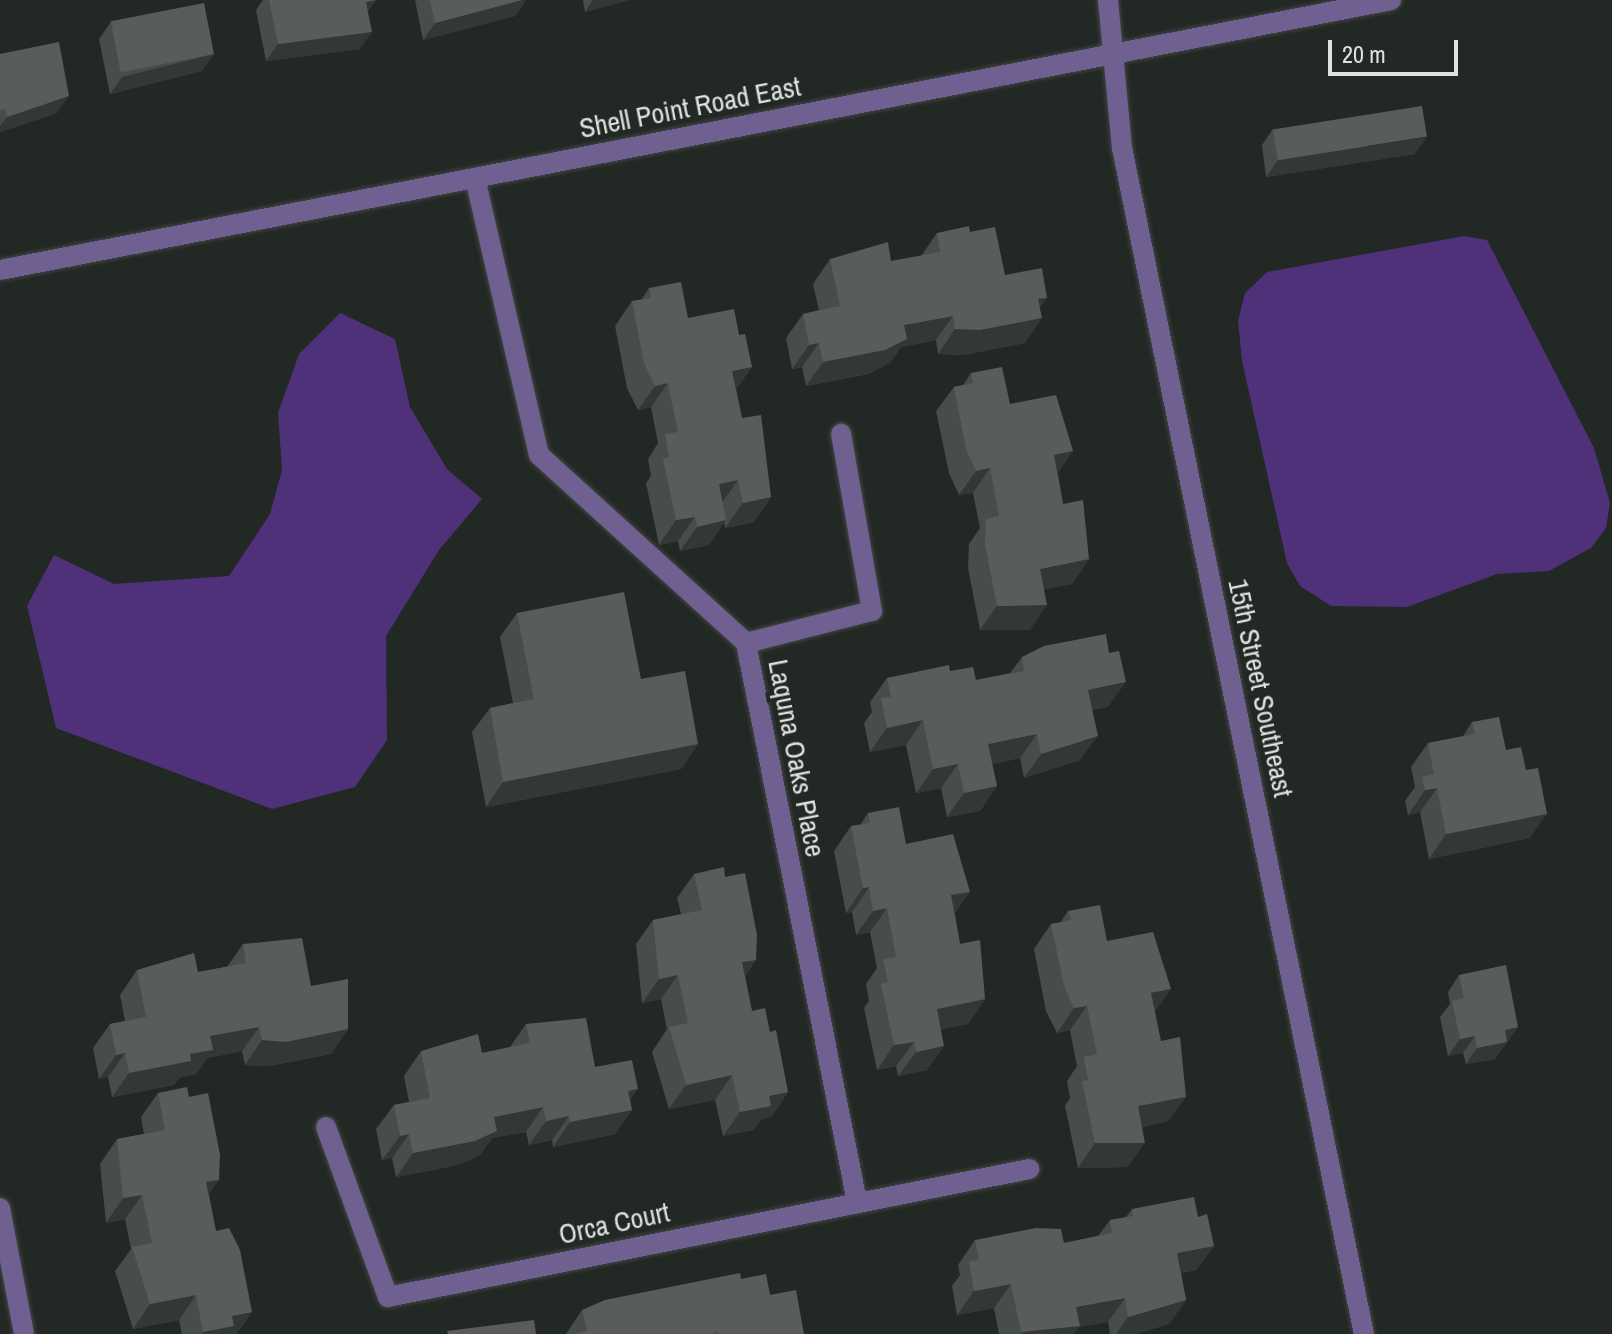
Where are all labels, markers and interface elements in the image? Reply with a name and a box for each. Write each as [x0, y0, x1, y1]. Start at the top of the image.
scale bar [1332, 24, 1462, 74]
text: 20 m [1342, 38, 1386, 70]
street label: Shell Point Road East [577, 69, 803, 145]
street label: 15th Street Southeast [1221, 576, 1301, 800]
street label: Laquna Oaks Place [761, 656, 833, 860]
street label: Orca Court [556, 1195, 672, 1251]

